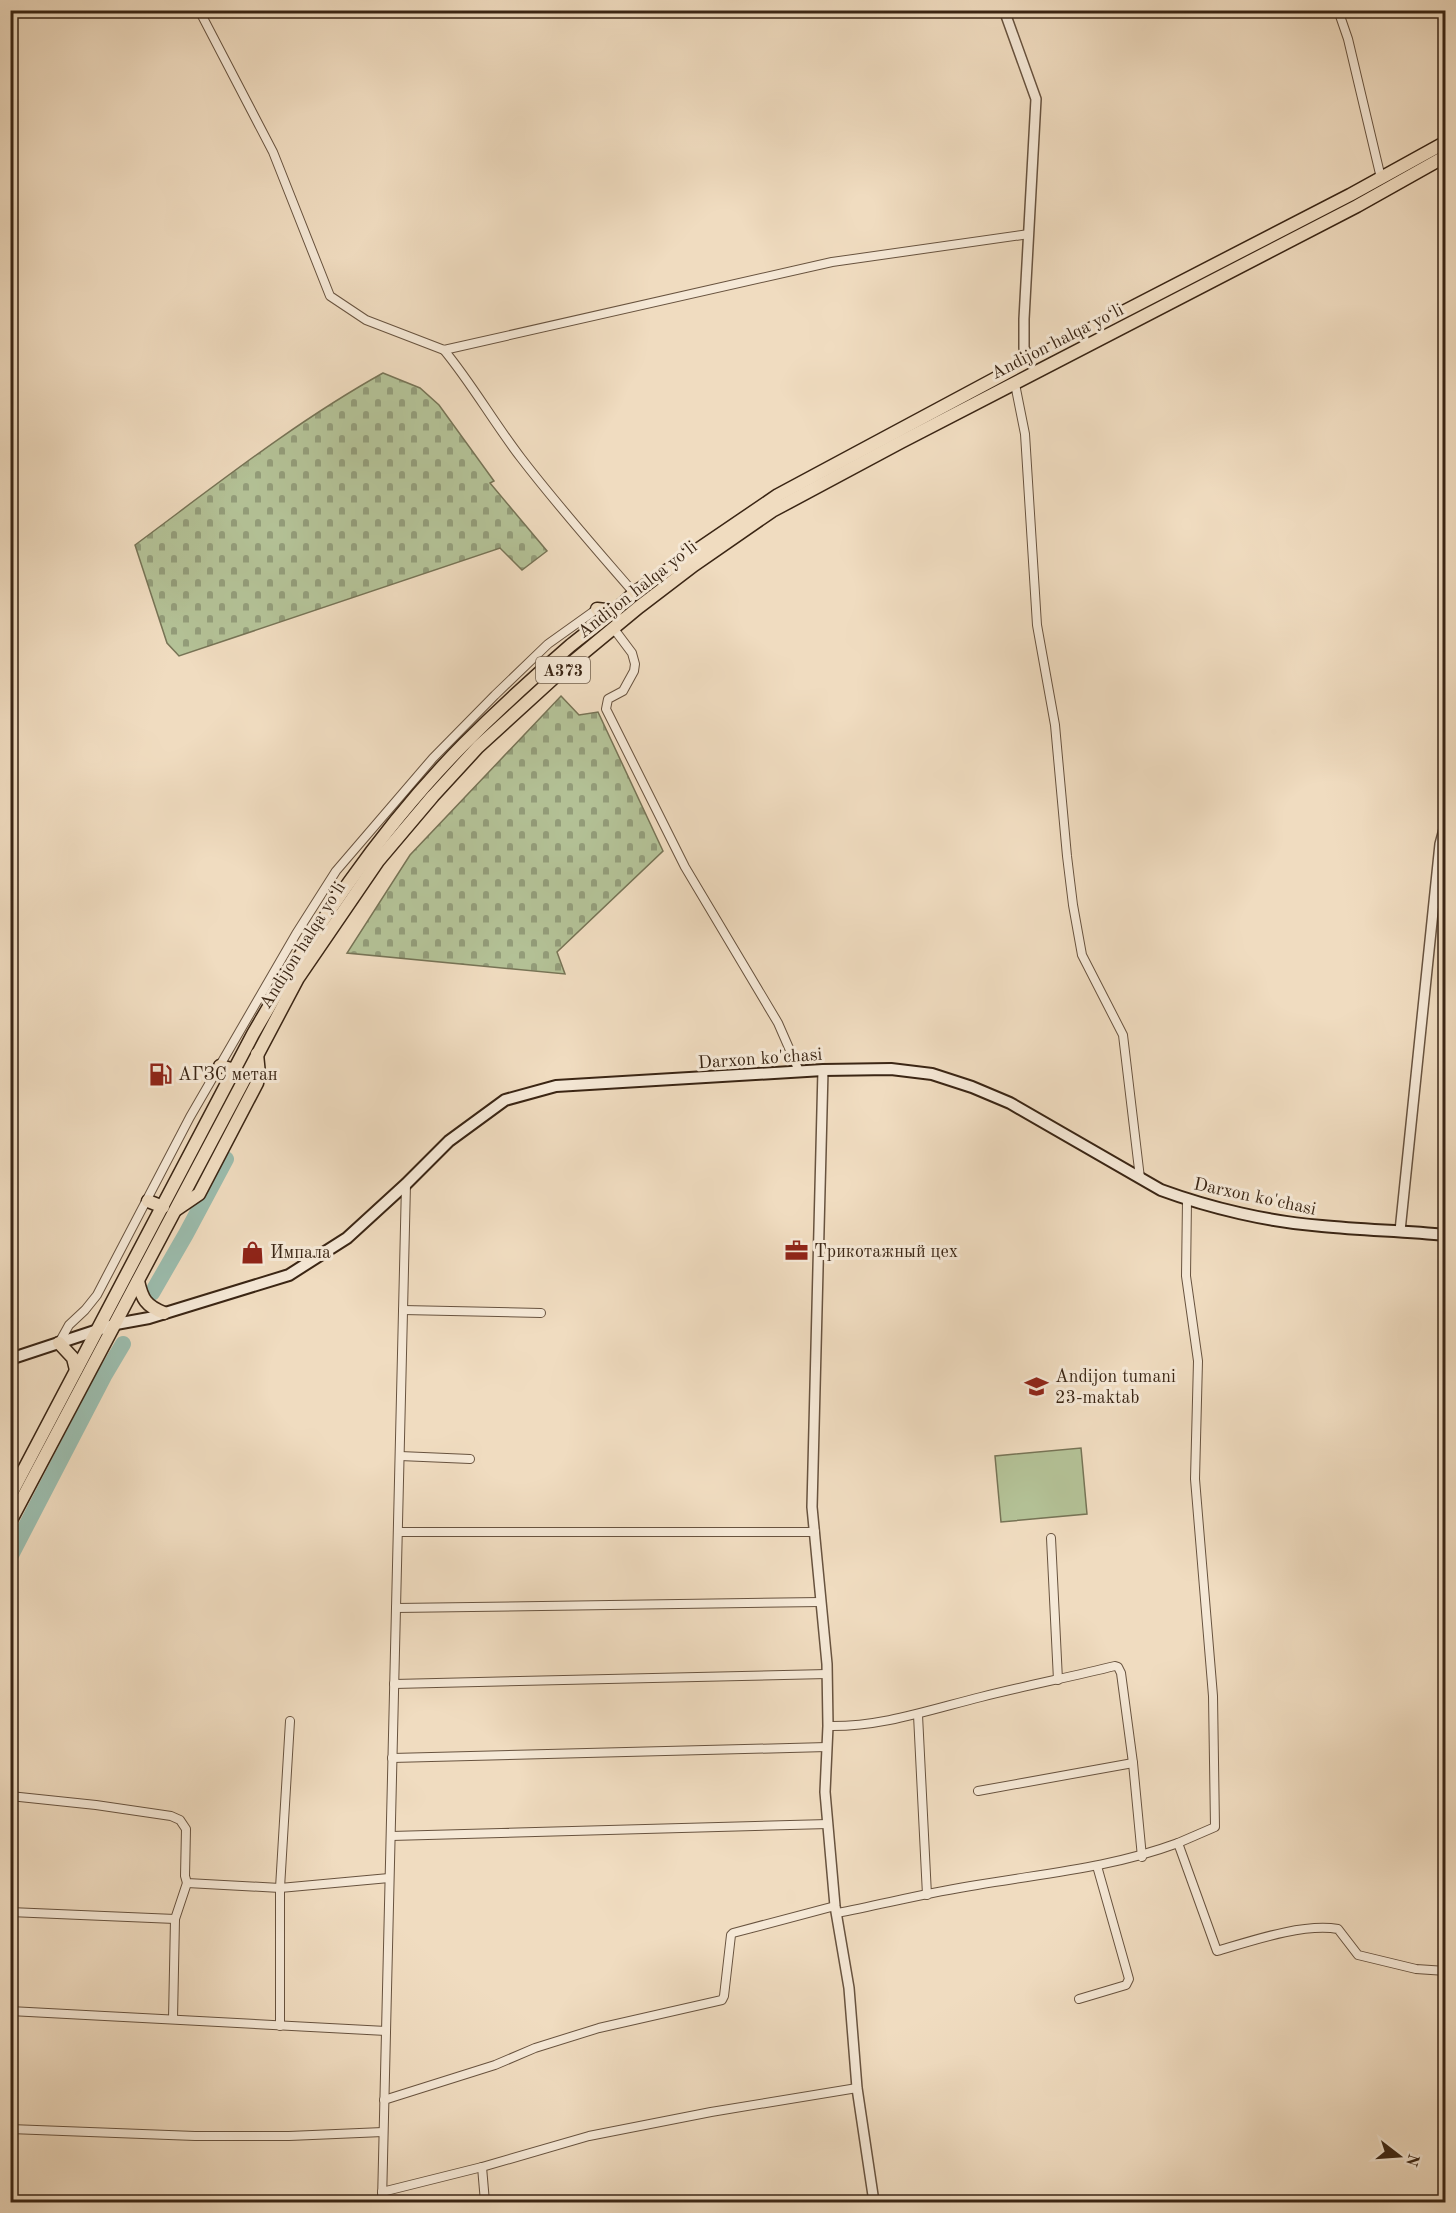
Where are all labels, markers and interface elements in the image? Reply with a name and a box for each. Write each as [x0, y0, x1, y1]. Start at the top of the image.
street label: Andijon halqa yo‘li [988, 301, 1127, 383]
street label: Andijon halqa yo‘li [575, 538, 701, 642]
road number: A373 [536, 657, 590, 683]
street label: Andijon halqa yo‘li [257, 879, 349, 1012]
street label: Darxon ko'chasi [697, 1046, 823, 1072]
fuel station icon: АГЗС метан [147, 1061, 173, 1087]
place label: АГЗС метан [178, 1066, 278, 1084]
street label: Darxon ko'chasi [1192, 1175, 1318, 1219]
office icon: Трикотажный цех [783, 1238, 809, 1264]
shop icon: Импала [239, 1239, 265, 1265]
place label: Трикотажный цех [814, 1243, 958, 1261]
place label: Импала [270, 1244, 331, 1262]
place label: Andijon tumani 23-maktab [1055, 1368, 1176, 1407]
school or university icon: Andijon tumani 23-maktab [1024, 1373, 1050, 1399]
north arrow [1369, 2126, 1429, 2186]
text: N [1402, 2152, 1421, 2169]

